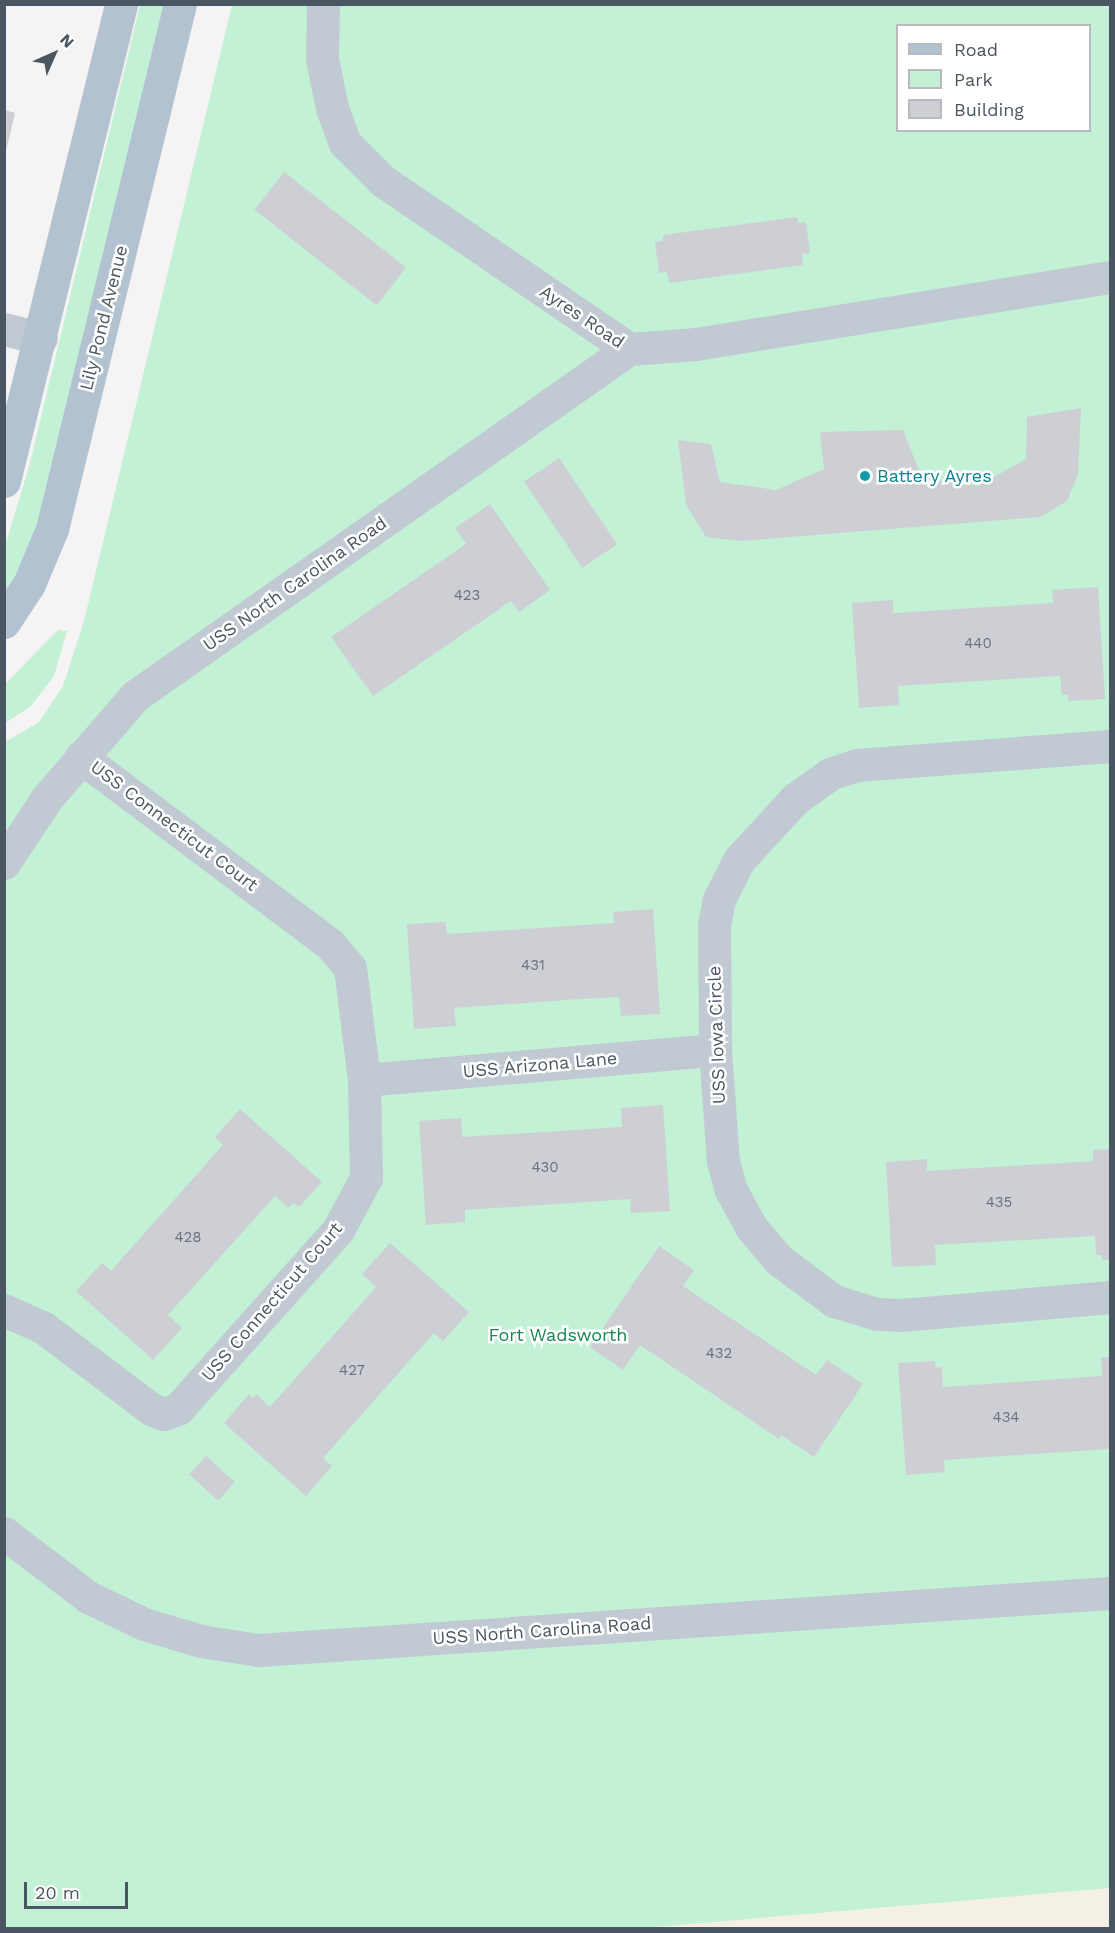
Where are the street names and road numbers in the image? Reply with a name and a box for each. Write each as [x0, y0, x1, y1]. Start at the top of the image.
street label: Lily Pond Avenue [75, 243, 133, 393]
street label: Ayres Road [536, 281, 628, 353]
street label: USS North Carolina Road [199, 512, 391, 656]
street label: USS Connecticut Court [86, 756, 262, 896]
street label: USS Iowa Circle [704, 965, 730, 1105]
street label: USS Arizona Lane [461, 1047, 619, 1083]
street label: USS Connecticut Court [197, 1218, 347, 1386]
street label: USS North Carolina Road [432, 1613, 652, 1649]

